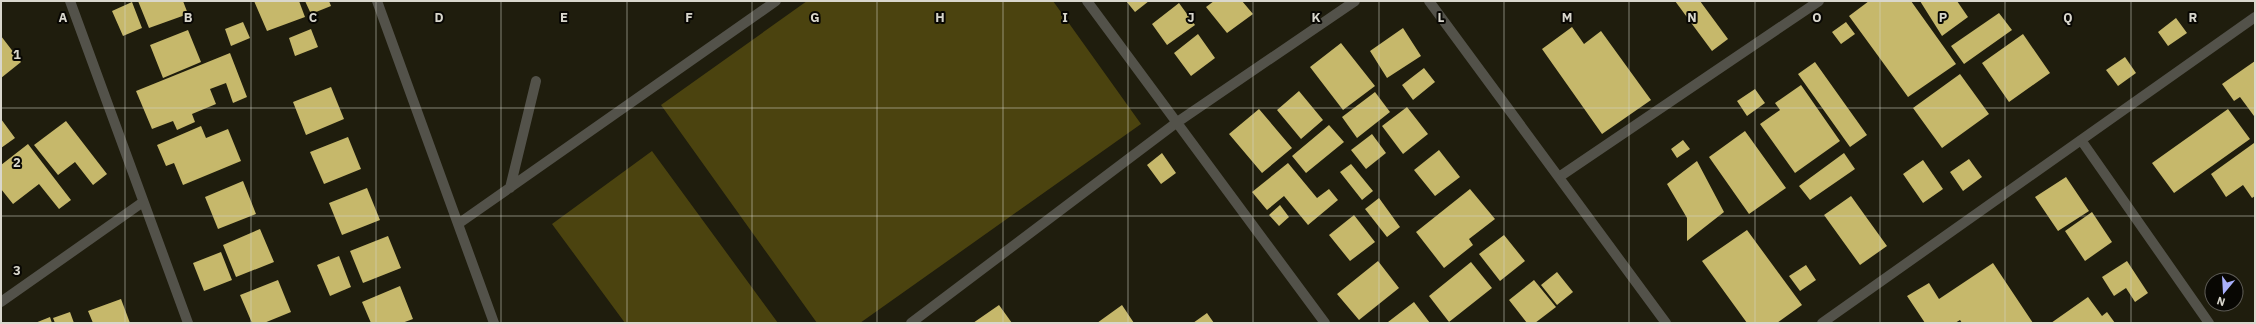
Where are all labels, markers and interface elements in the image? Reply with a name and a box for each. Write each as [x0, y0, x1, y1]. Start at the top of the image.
text: A [59, 9, 68, 26]
text: B [184, 9, 193, 26]
text: C [309, 9, 318, 26]
text: D [434, 9, 444, 26]
text: E [560, 9, 568, 26]
text: F [685, 9, 693, 26]
text: G [810, 9, 820, 26]
text: H [935, 9, 945, 26]
text: I [1062, 9, 1068, 26]
text: J [1187, 9, 1195, 26]
text: K [1311, 9, 1321, 26]
text: L [1438, 9, 1445, 26]
text: M [1562, 9, 1572, 26]
text: N [1687, 9, 1697, 26]
text: O [1812, 9, 1822, 26]
text: P [1939, 9, 1948, 26]
text: Q [2063, 9, 2073, 26]
text: R [2189, 9, 2198, 26]
text: 1 [13, 46, 21, 63]
text: 2 [13, 154, 21, 171]
text: 3 [13, 262, 21, 279]
north arrow [2204, 272, 2244, 312]
text: N [2215, 294, 2227, 309]

